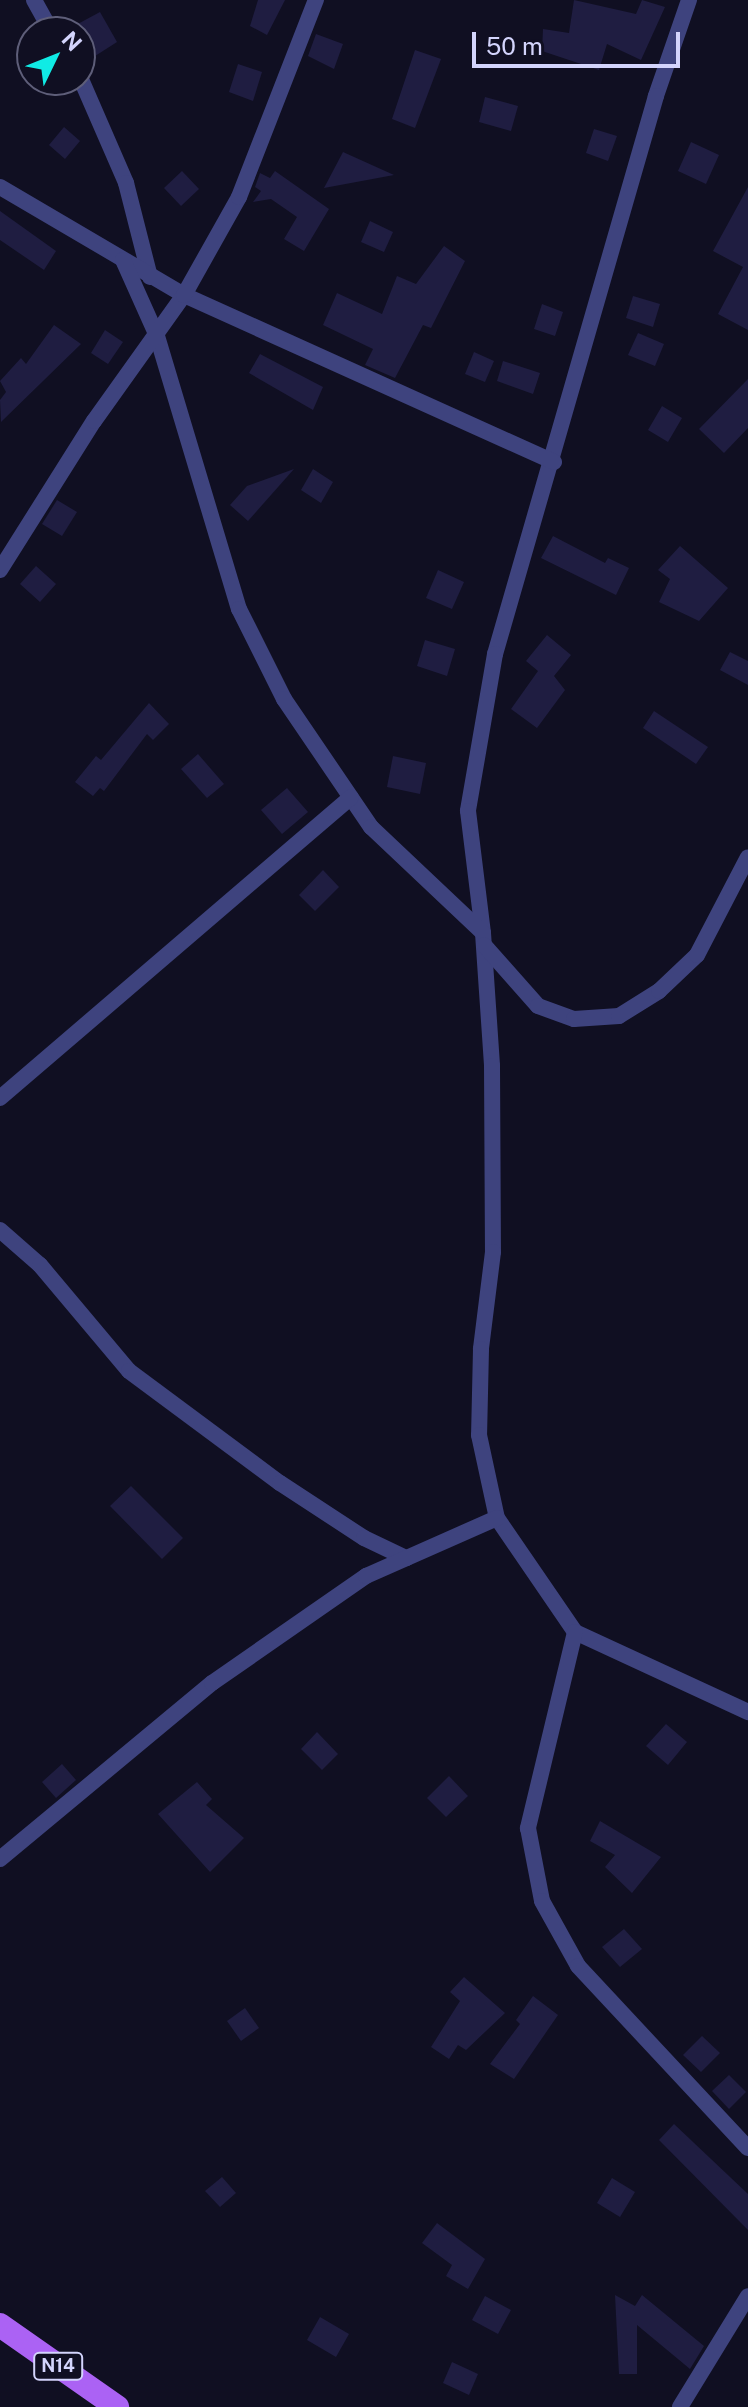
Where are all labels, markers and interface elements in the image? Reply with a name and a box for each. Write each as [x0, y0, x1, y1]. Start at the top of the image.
north arrow [16, 16, 96, 96]
scale bar [476, 16, 684, 66]
text: N [57, 26, 87, 56]
text: 50 m [486, 32, 543, 60]
road number: N14 [32, 2352, 84, 2380]

